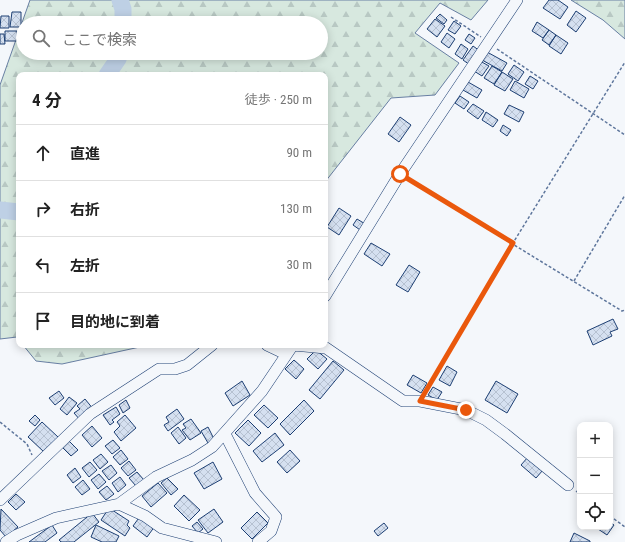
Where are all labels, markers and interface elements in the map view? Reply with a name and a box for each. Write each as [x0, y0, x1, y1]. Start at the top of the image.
search box [16, 16, 328, 60]
icon: search [30, 27, 52, 49]
text: ここで検索 [62, 31, 137, 49]
text: 4 分 [32, 90, 62, 110]
text: 徒歩 · 250 m [245, 92, 312, 107]
icon: ahead [32, 142, 54, 164]
text: 直進 [70, 145, 100, 163]
text: 90 m [286, 145, 312, 160]
route start [391, 165, 409, 183]
icon: right [32, 198, 54, 220]
text: 右折 [70, 201, 100, 219]
text: 130 m [280, 201, 312, 216]
icon: left [32, 254, 54, 276]
text: 左折 [70, 257, 100, 275]
text: 30 m [286, 257, 312, 272]
icon: arrive [32, 310, 54, 332]
text: 目的地に到着 [70, 313, 160, 331]
route end [457, 401, 475, 419]
map controls [577, 422, 613, 530]
button: + [577, 422, 613, 458]
button: − [577, 458, 613, 494]
button: locate [577, 494, 613, 530]

